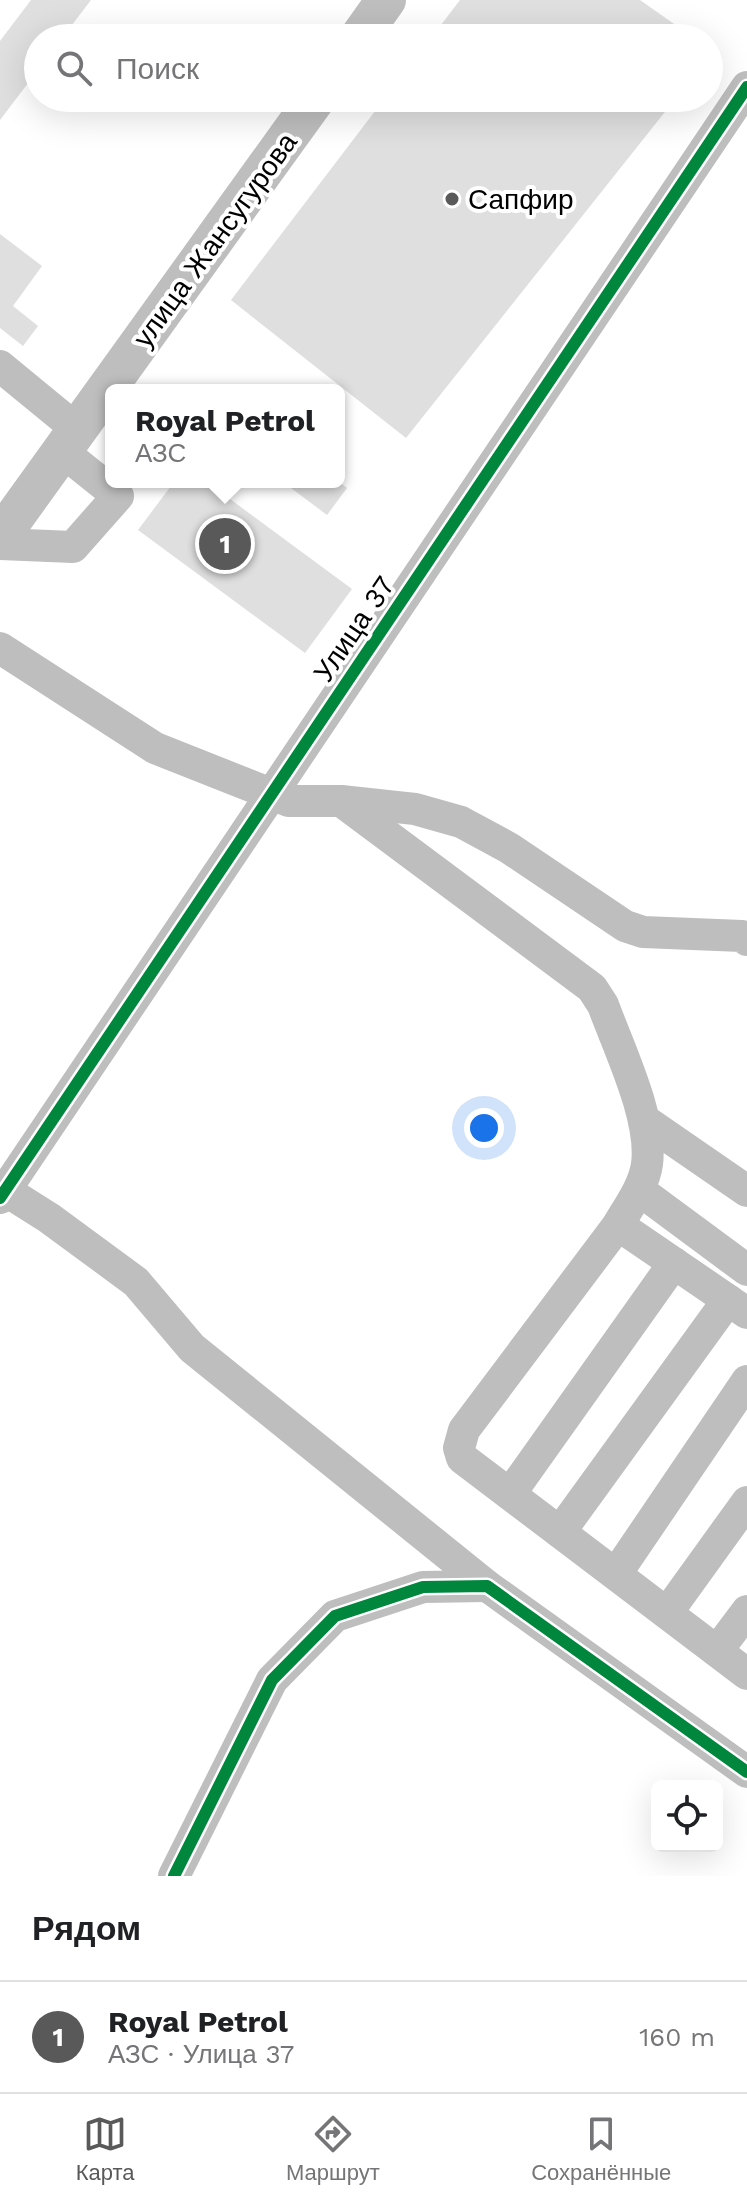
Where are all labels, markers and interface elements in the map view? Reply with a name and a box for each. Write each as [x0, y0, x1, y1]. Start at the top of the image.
search box [24, 24, 723, 112]
icon: search [52, 46, 96, 90]
text: Поиск [116, 51, 199, 86]
street label: улица Жансугурова [126, 126, 304, 354]
place label: Сапфир [468, 183, 574, 216]
marker: Сапфир [443, 190, 461, 208]
popup [105, 384, 345, 488]
text: Royal Petrol [135, 403, 315, 438]
text: АЗС [135, 438, 186, 468]
pin: 1 [199, 514, 251, 574]
street label: Улица 37 [307, 570, 401, 688]
your location [464, 1108, 504, 1148]
map controls [651, 1780, 723, 1852]
button: locate [651, 1780, 723, 1852]
text: Рядом [32, 1908, 141, 1948]
text: Royal Petrol [108, 2004, 288, 2039]
text: 1 [52, 2022, 64, 2052]
text: 160 m [639, 2022, 715, 2052]
text: АЗС · Улица 37 [108, 2039, 294, 2069]
tab: Карта [76, 2112, 135, 2186]
tab: Маршрут [286, 2112, 380, 2186]
tab: Сохранённые [531, 2112, 671, 2186]

